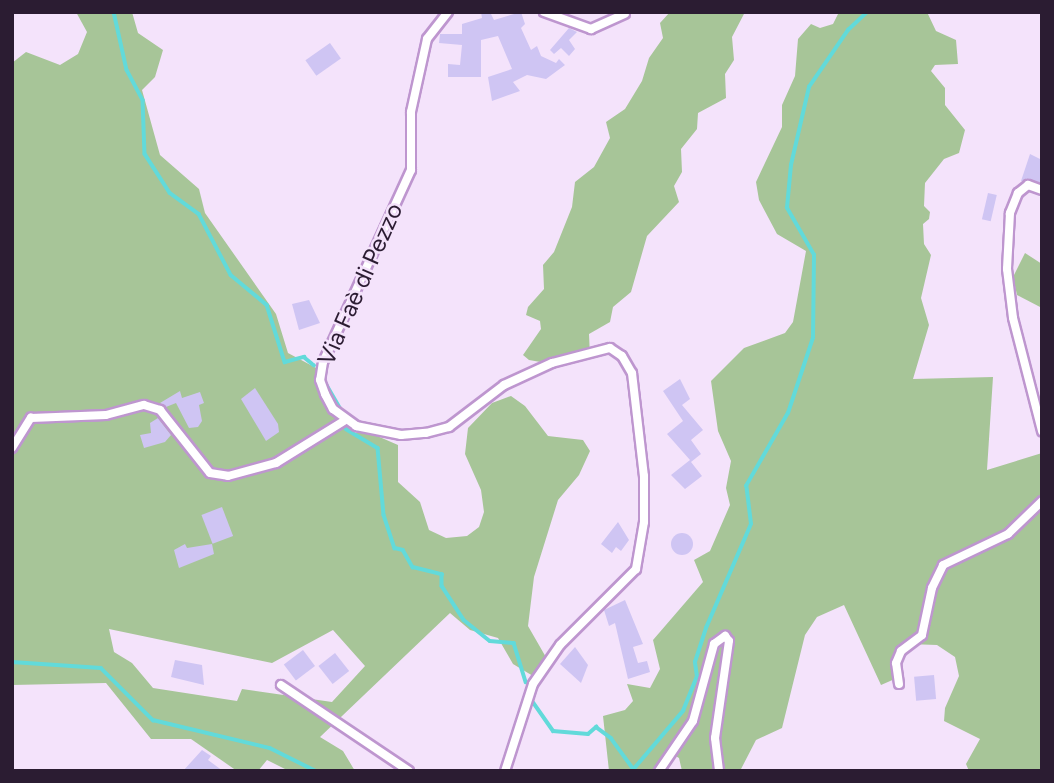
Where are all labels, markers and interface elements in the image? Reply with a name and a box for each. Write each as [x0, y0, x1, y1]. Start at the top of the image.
street label: Via Faè di Pezzo [311, 199, 409, 369]

